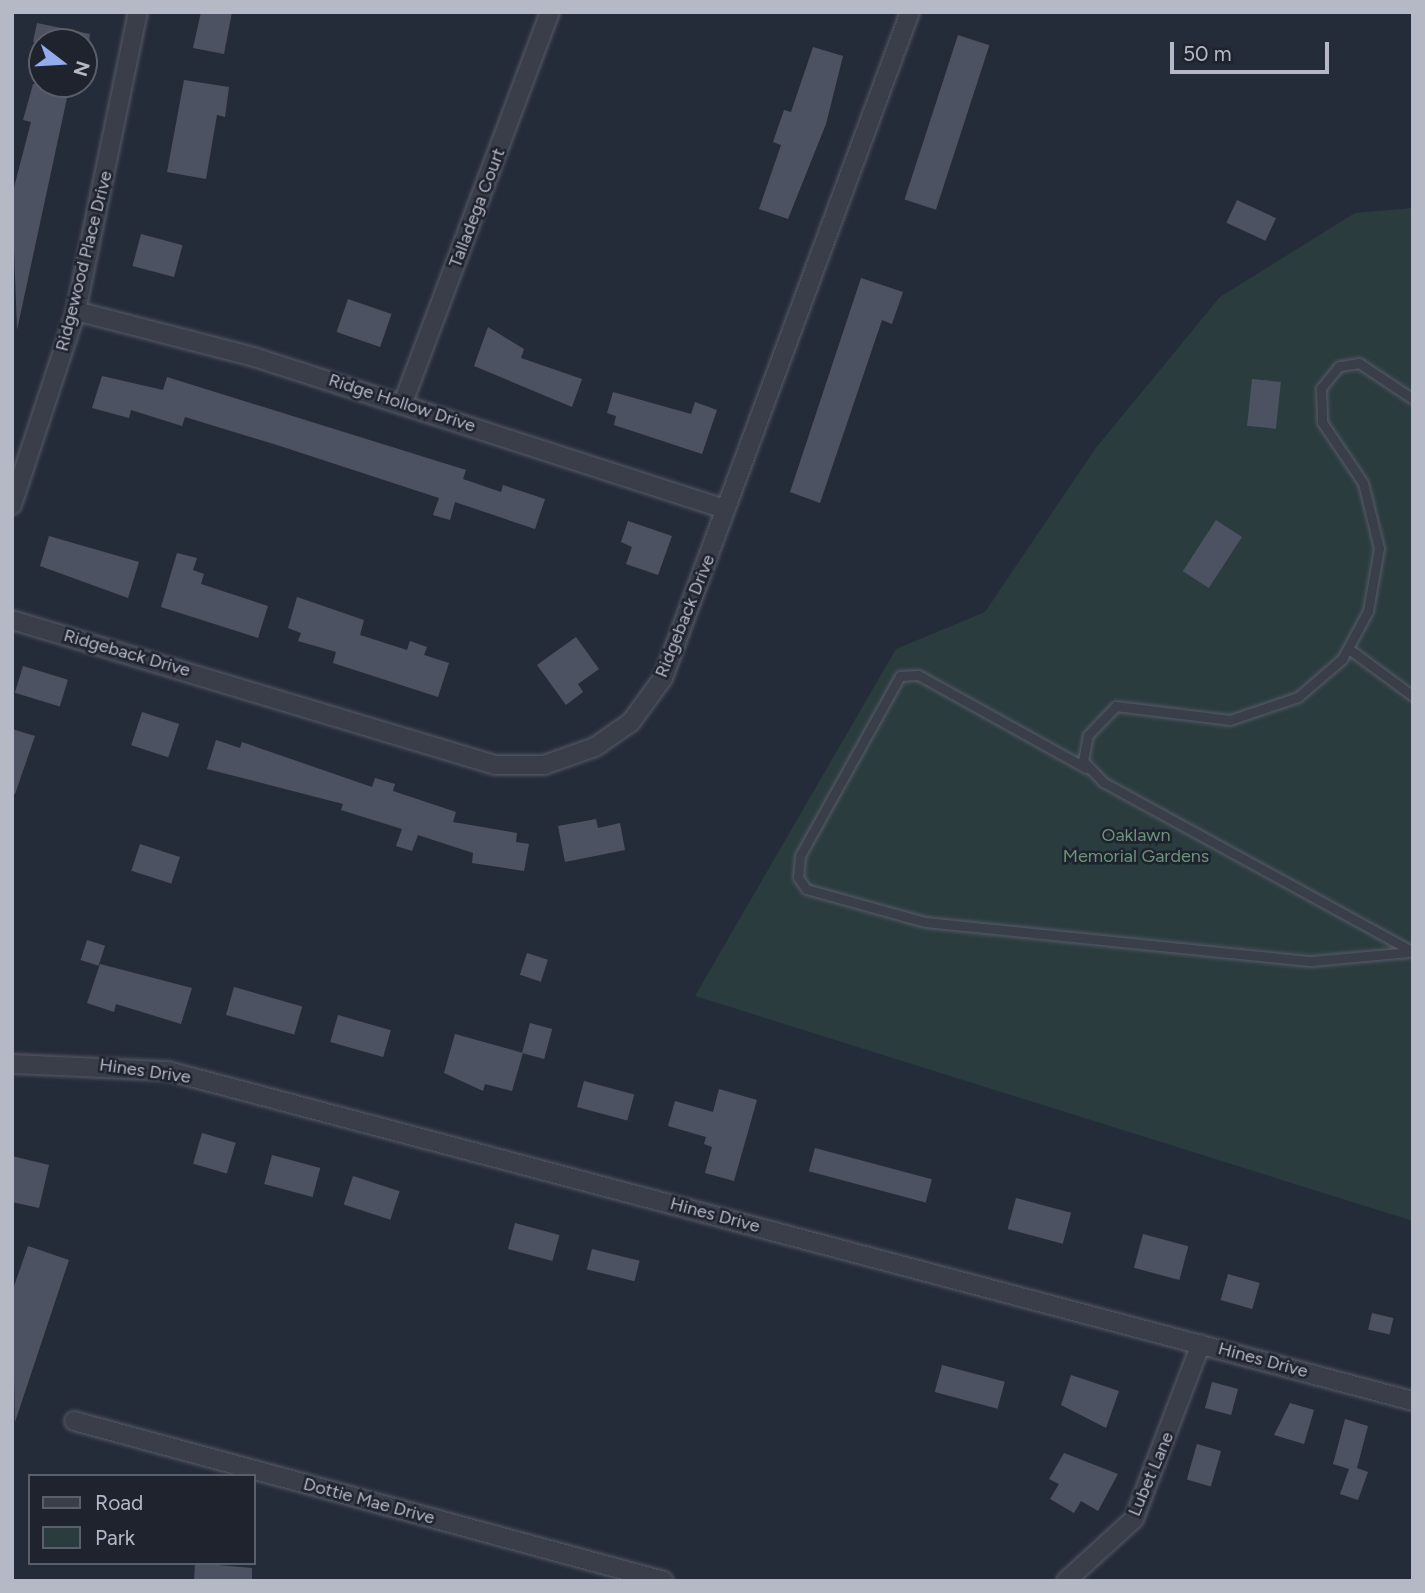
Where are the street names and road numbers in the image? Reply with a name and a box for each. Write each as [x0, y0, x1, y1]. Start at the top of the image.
street label: Talladega Court [444, 145, 510, 271]
street label: Ridgewood Place Drive [51, 169, 117, 353]
street label: Ridge Hollow Drive [326, 369, 478, 437]
street label: Ridgeback Drive [651, 551, 719, 681]
street label: Ridgeback Drive [61, 625, 193, 681]
street label: Hines Drive [98, 1054, 192, 1088]
street label: Hines Drive [668, 1193, 762, 1237]
street label: Hines Drive [1216, 1338, 1310, 1382]
street label: Lubet Lane [1124, 1429, 1178, 1519]
street label: Dottie Mae Drive [301, 1473, 437, 1529]

